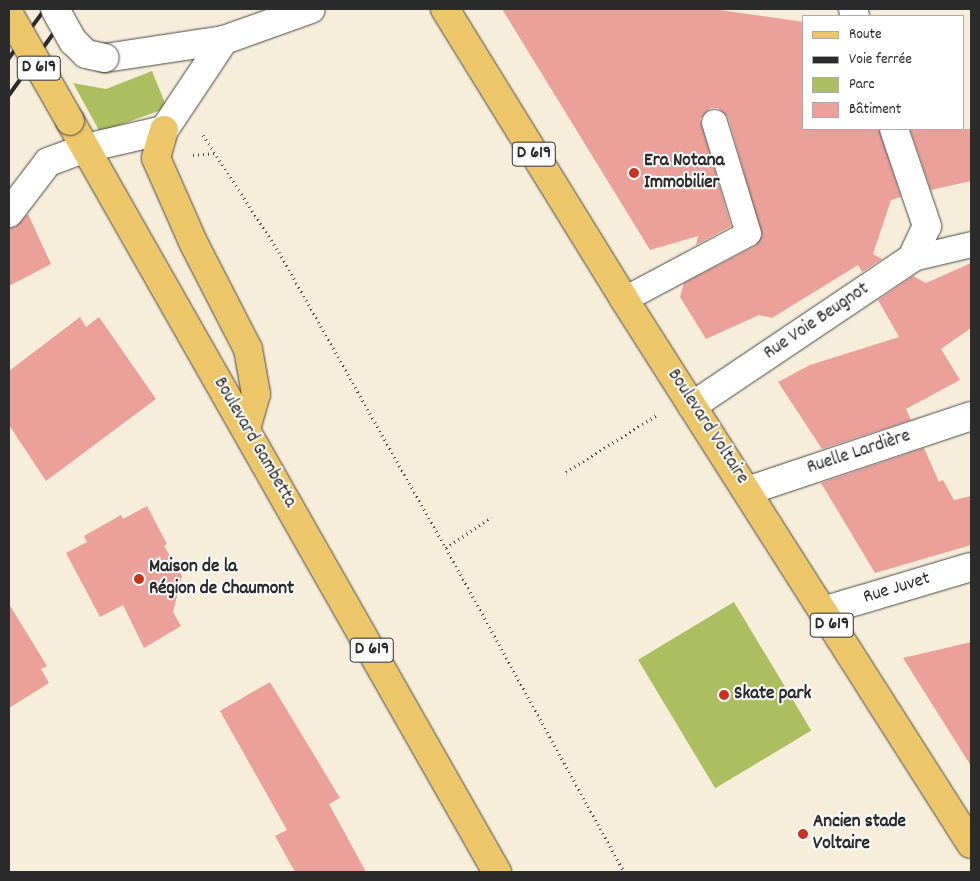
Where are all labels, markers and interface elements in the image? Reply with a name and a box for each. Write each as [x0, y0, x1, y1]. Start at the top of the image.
legend [802, 15, 965, 130]
text: Route [849, 24, 882, 46]
text: Voie ferrée [849, 49, 912, 71]
road number: D 619 [16, 52, 62, 84]
text: Parc [849, 74, 874, 96]
text: Bâtiment [849, 99, 901, 121]
road number: D 619 [512, 138, 556, 170]
place label: Era Notana Immobilier [644, 151, 724, 195]
marker: Era Notana Immobilier [628, 167, 640, 179]
street label: Rue Voie Beugnot [760, 278, 874, 366]
street label: Boulevard Voltaire [661, 365, 753, 489]
street label: Boulevard Gambetta [207, 374, 301, 512]
street label: Ruelle Lardière [804, 426, 914, 480]
place label: Maison de la Région de Chaumont [149, 557, 294, 601]
street label: Rue Juvet [861, 568, 933, 610]
marker: Maison de la Région de Chaumont [133, 573, 145, 585]
road number: D 619 [810, 610, 854, 640]
road number: D 619 [350, 634, 394, 666]
place label: Skate park [734, 684, 811, 706]
marker: Skate park [718, 689, 730, 701]
place label: Ancien stade Voltaire [813, 812, 906, 856]
marker: Ancien stade Voltaire [797, 828, 809, 840]

